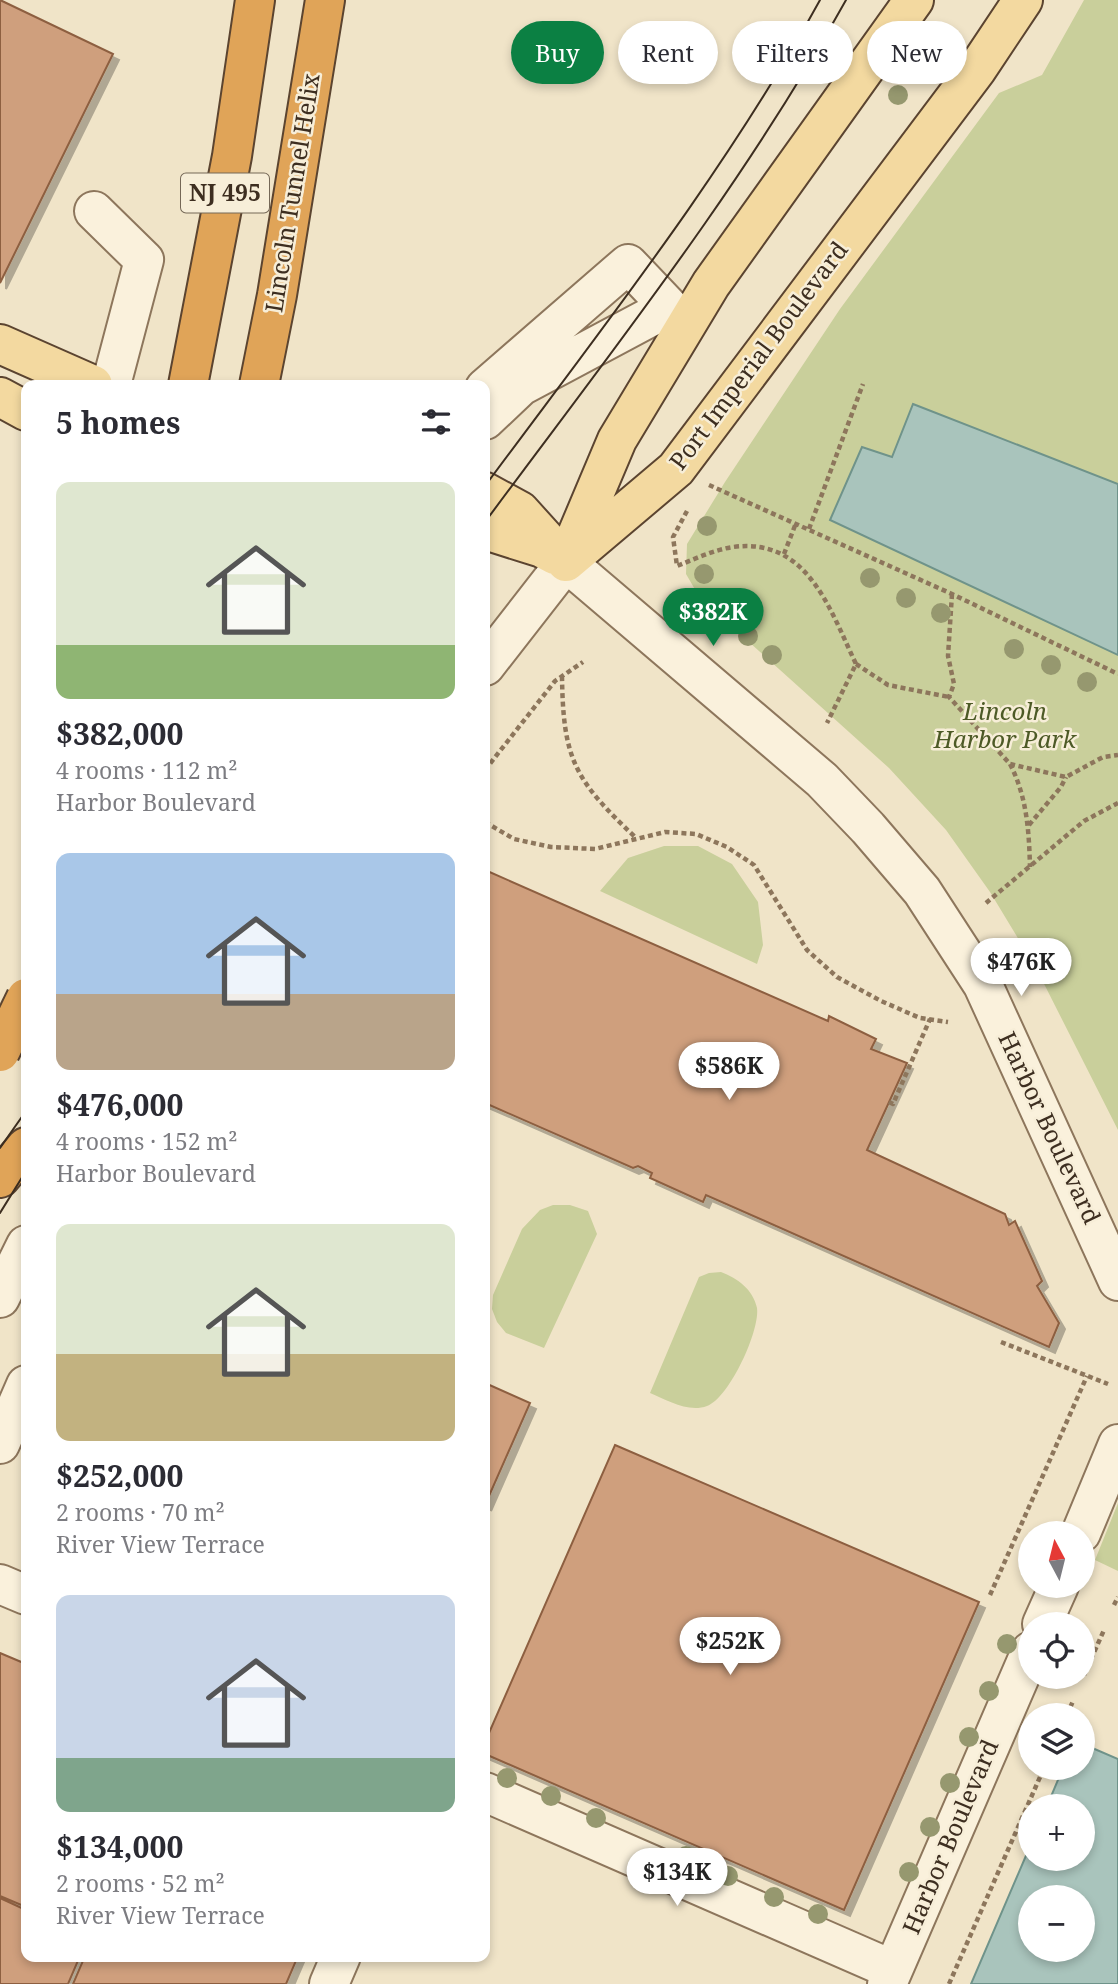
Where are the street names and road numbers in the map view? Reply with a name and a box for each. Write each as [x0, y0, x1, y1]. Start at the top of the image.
street label: Lincoln Tunnel Helix [256, 71, 327, 314]
road number: NJ 495 [181, 174, 269, 212]
street label: Port Imperial Boulevard [661, 234, 855, 476]
street label: Harbor Boulevard [991, 1026, 1109, 1229]
street label: Harbor Boulevard [894, 1734, 1006, 1939]

